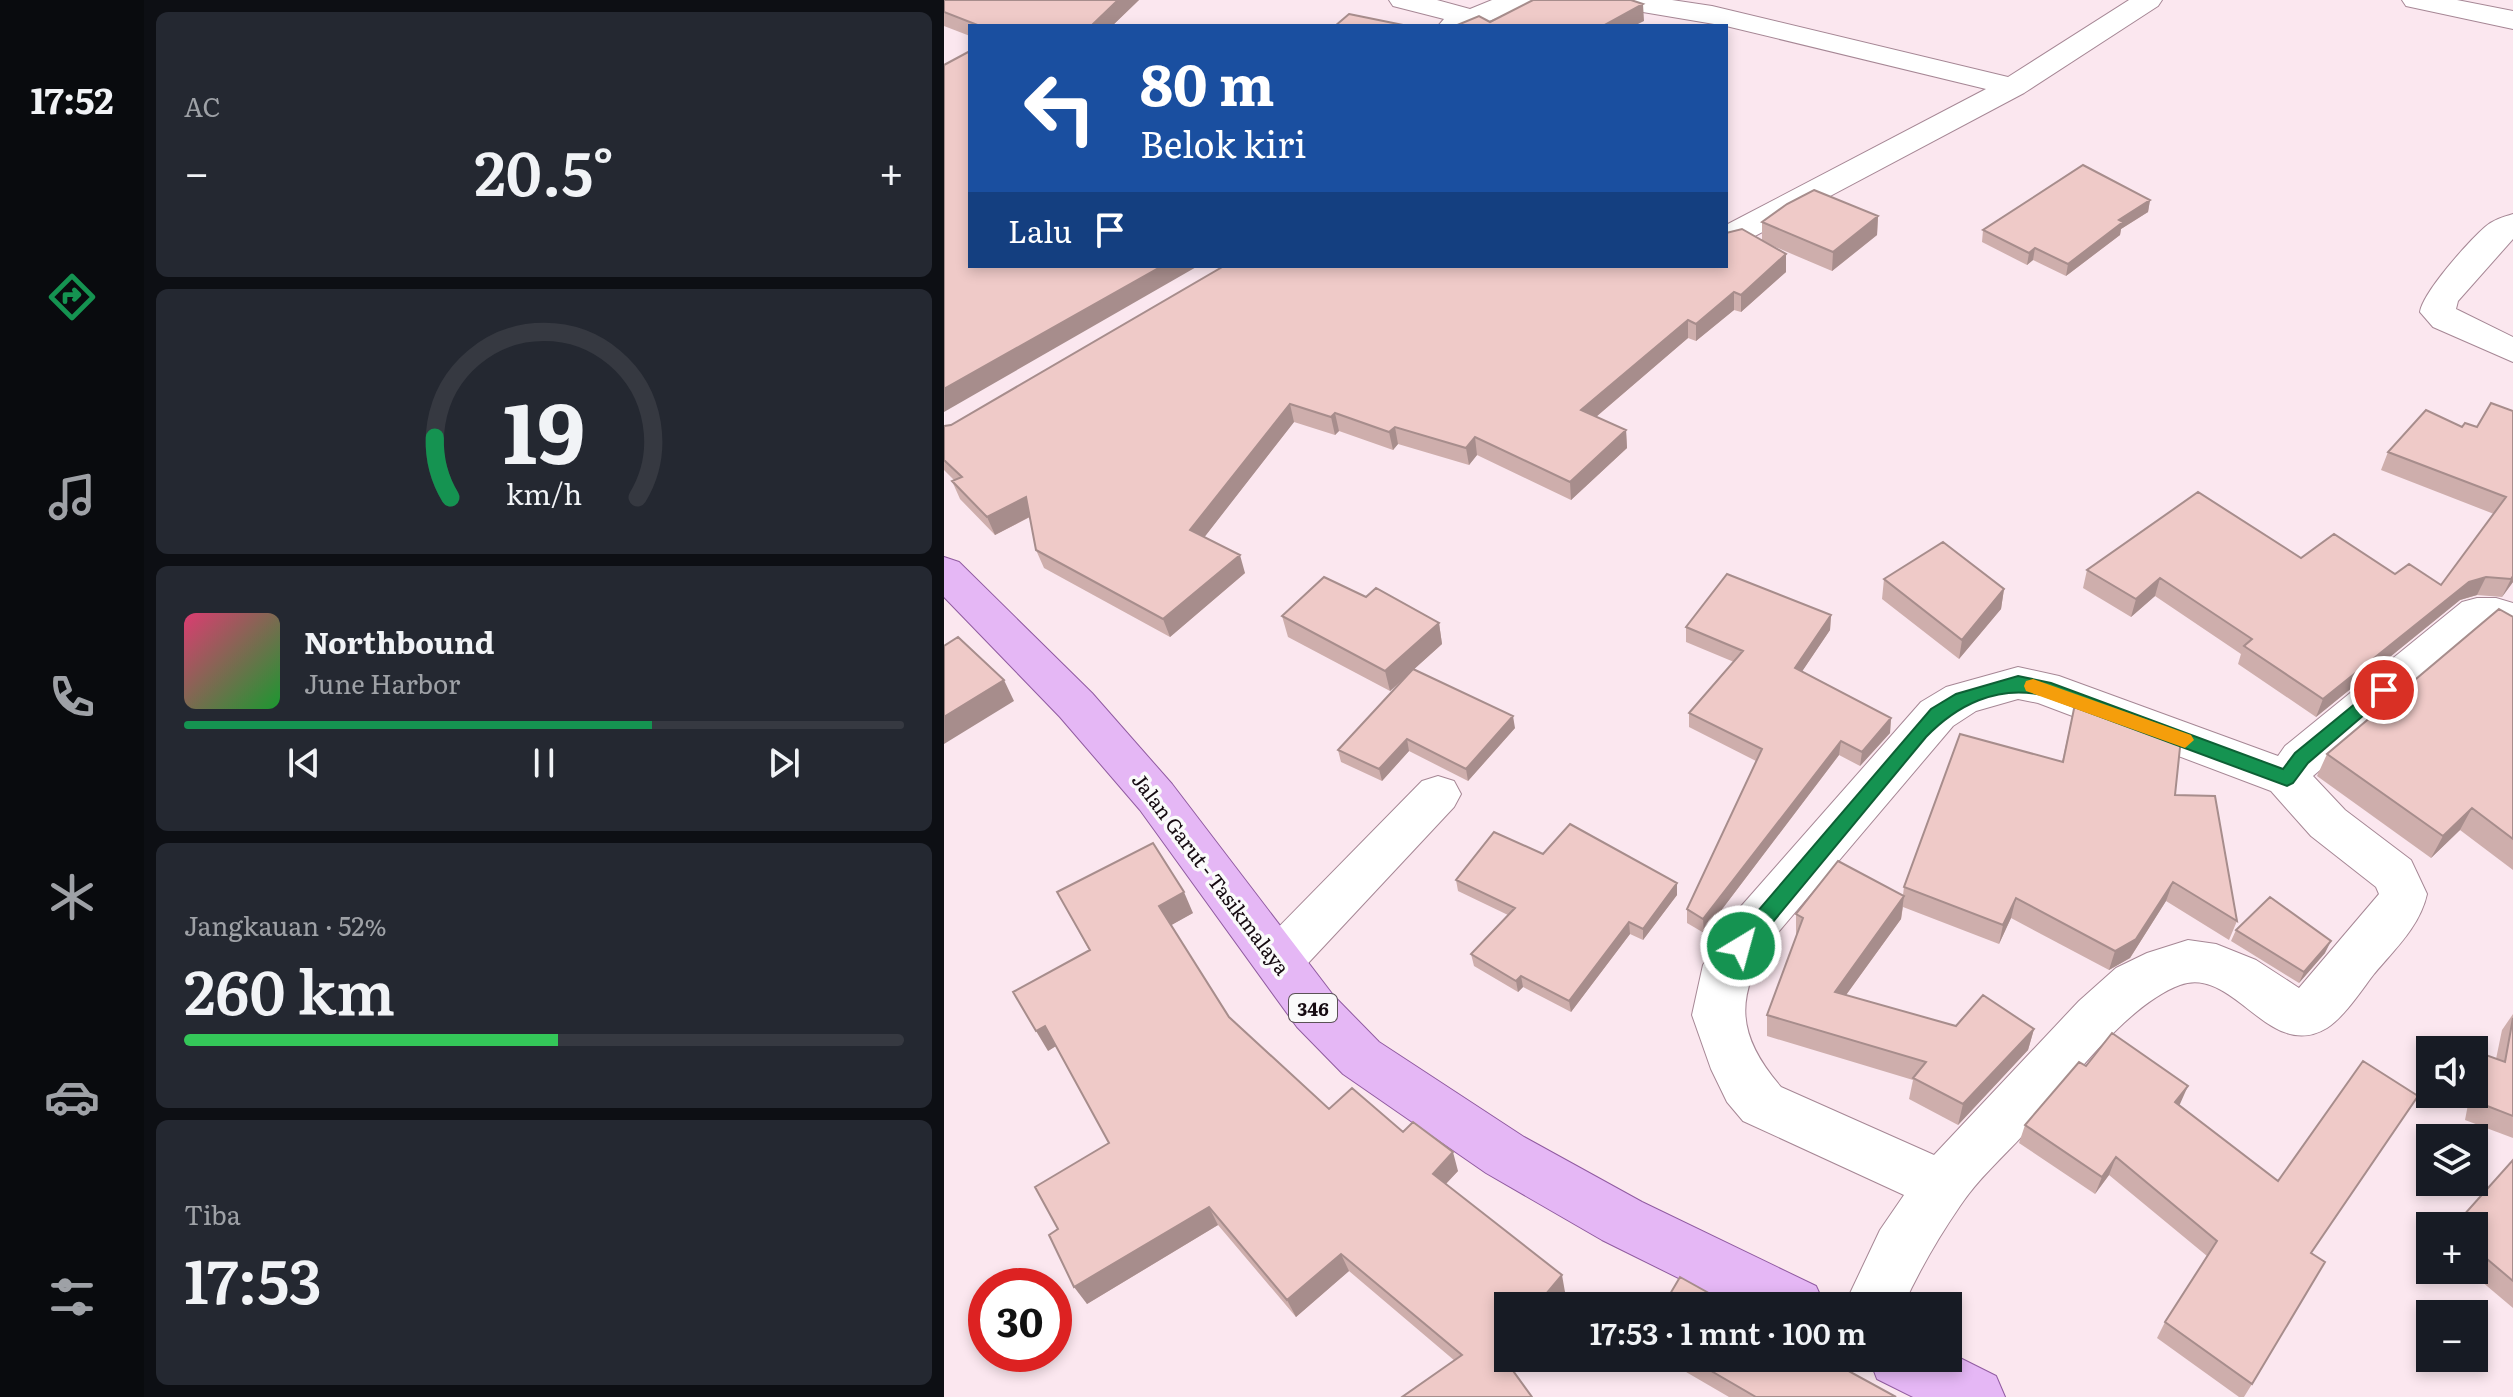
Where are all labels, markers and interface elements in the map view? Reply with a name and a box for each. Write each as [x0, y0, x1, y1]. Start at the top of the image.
text: 80 m [1140, 40, 1275, 123]
icon: left [1008, 56, 1112, 160]
text: 17:52 [30, 72, 114, 125]
text: AC [184, 86, 221, 125]
text: Belok kiri [1140, 116, 1306, 169]
text: 20.5° [474, 125, 614, 214]
text: − [184, 137, 210, 203]
text: + [878, 137, 904, 203]
text: Lalu [1008, 208, 1072, 252]
icon: arrive [1088, 208, 1132, 252]
icon: directions [44, 269, 100, 325]
text: 19 [503, 365, 585, 489]
icon: music [44, 469, 100, 525]
text: km/h [506, 471, 582, 514]
text: Northbound [304, 619, 495, 663]
pin [2350, 656, 2418, 724]
text: June Harbor [304, 663, 460, 702]
icon: arrive [2362, 668, 2406, 712]
icon: phone [44, 669, 100, 725]
icon: previous [282, 741, 326, 785]
icon: pause [522, 741, 566, 785]
icon: next [762, 741, 806, 785]
street label: Jalan Garut - Tasikmalaya [1126, 766, 1298, 981]
icon: climate [44, 869, 100, 925]
position arrow [1699, 904, 1783, 988]
text: Jangkauan · 52% [184, 905, 387, 944]
text: 260 km [184, 944, 395, 1033]
road number: 346 [1289, 994, 1337, 1022]
map controls [2416, 1036, 2488, 1372]
button: sound [2416, 1036, 2488, 1108]
icon: car [44, 1069, 100, 1125]
button: layers [2416, 1124, 2488, 1196]
text: Tiba [184, 1194, 241, 1233]
button: + [2416, 1212, 2488, 1284]
text: 17:53 [184, 1233, 322, 1322]
speed limit sign: 30 [968, 1268, 1072, 1372]
icon: filters [44, 1269, 100, 1325]
button: − [2416, 1300, 2488, 1372]
text: 17:53 · 1 mnt · 100 m [1590, 1310, 1866, 1354]

